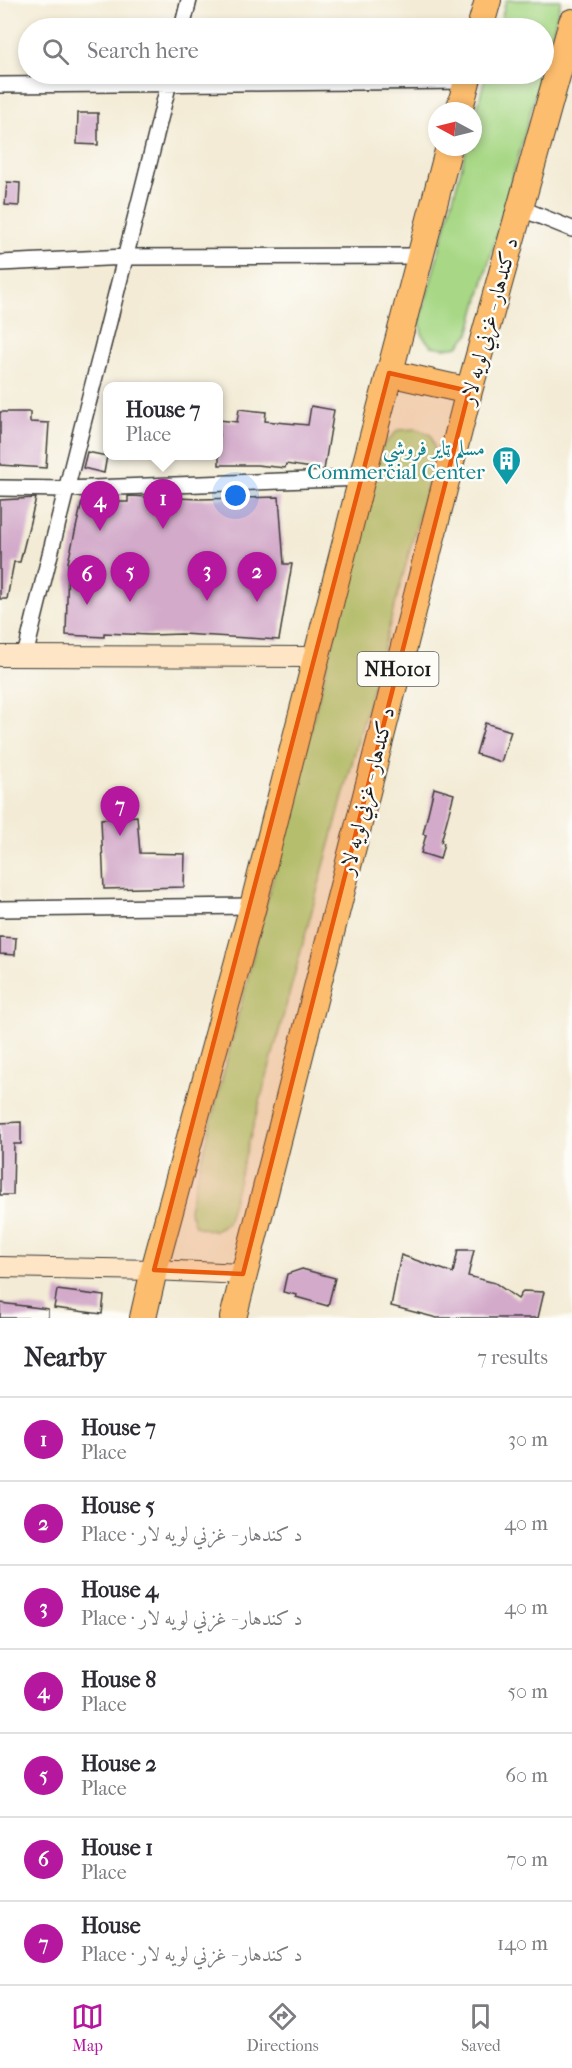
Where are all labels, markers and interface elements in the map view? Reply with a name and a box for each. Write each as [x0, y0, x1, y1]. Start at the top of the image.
search box [18, 18, 554, 84]
icon: search [39, 35, 72, 68]
text: Search here [87, 38, 199, 64]
north arrow [428, 102, 482, 156]
street label: د کندهار - غزني لويه لار [455, 235, 528, 410]
popup [103, 382, 223, 460]
text: House 7 [126, 397, 200, 423]
text: Place [126, 423, 171, 446]
place label: مسلم ټایر فروشي Commercial Center [307, 436, 485, 484]
building icon: مسلم ټایر فروشي Commercial Center [490, 444, 522, 486]
pin: 1 [144, 480, 182, 529]
your location [221, 481, 250, 510]
pin: 4 [80, 482, 120, 531]
pin: 5 [110, 552, 150, 602]
pin: 3 [188, 552, 226, 601]
pin: 2 [238, 552, 276, 602]
pin: 6 [68, 556, 106, 605]
road number: NH0101 [358, 652, 438, 686]
street label: د کندهار - غزني لويه لار [334, 705, 404, 880]
pin: 7 [100, 786, 140, 836]
text: Nearby [24, 1342, 106, 1373]
text: 7 results [477, 1346, 548, 1369]
text: House 7 [81, 1415, 156, 1441]
text: 1 [40, 1428, 47, 1451]
text: 30 m [508, 1428, 548, 1451]
text: Place [81, 1441, 127, 1464]
text: House 5 [81, 1493, 155, 1519]
text: 2 [38, 1512, 49, 1535]
text: 40 m [504, 1512, 548, 1535]
text: Place · د کندهار - غزني لويه لار [81, 1523, 303, 1546]
text: House 4 [81, 1577, 158, 1603]
text: 3 [39, 1596, 48, 1619]
text: 40 m [504, 1596, 548, 1619]
text: Place · د کندهار - غزني لويه لار [81, 1607, 303, 1630]
text: House 8 [81, 1667, 156, 1693]
text: 4 [38, 1680, 49, 1703]
text: 50 m [507, 1680, 548, 1703]
text: Place [81, 1693, 127, 1716]
text: House 2 [81, 1751, 157, 1777]
text: 5 [39, 1764, 48, 1787]
text: 60 m [505, 1764, 548, 1787]
text: Place [81, 1777, 127, 1800]
text: House 1 [81, 1835, 153, 1861]
text: 6 [38, 1848, 49, 1871]
text: 70 m [506, 1848, 548, 1871]
text: Place [81, 1861, 127, 1884]
text: House [81, 1913, 141, 1939]
text: 7 [39, 1932, 48, 1955]
text: 140 m [497, 1932, 548, 1955]
text: Place · د کندهار - غزني لويه لار [81, 1943, 303, 1966]
tab: Map [71, 2000, 104, 2055]
tab: Directions [247, 2000, 319, 2055]
tab: Saved [461, 2000, 501, 2055]

